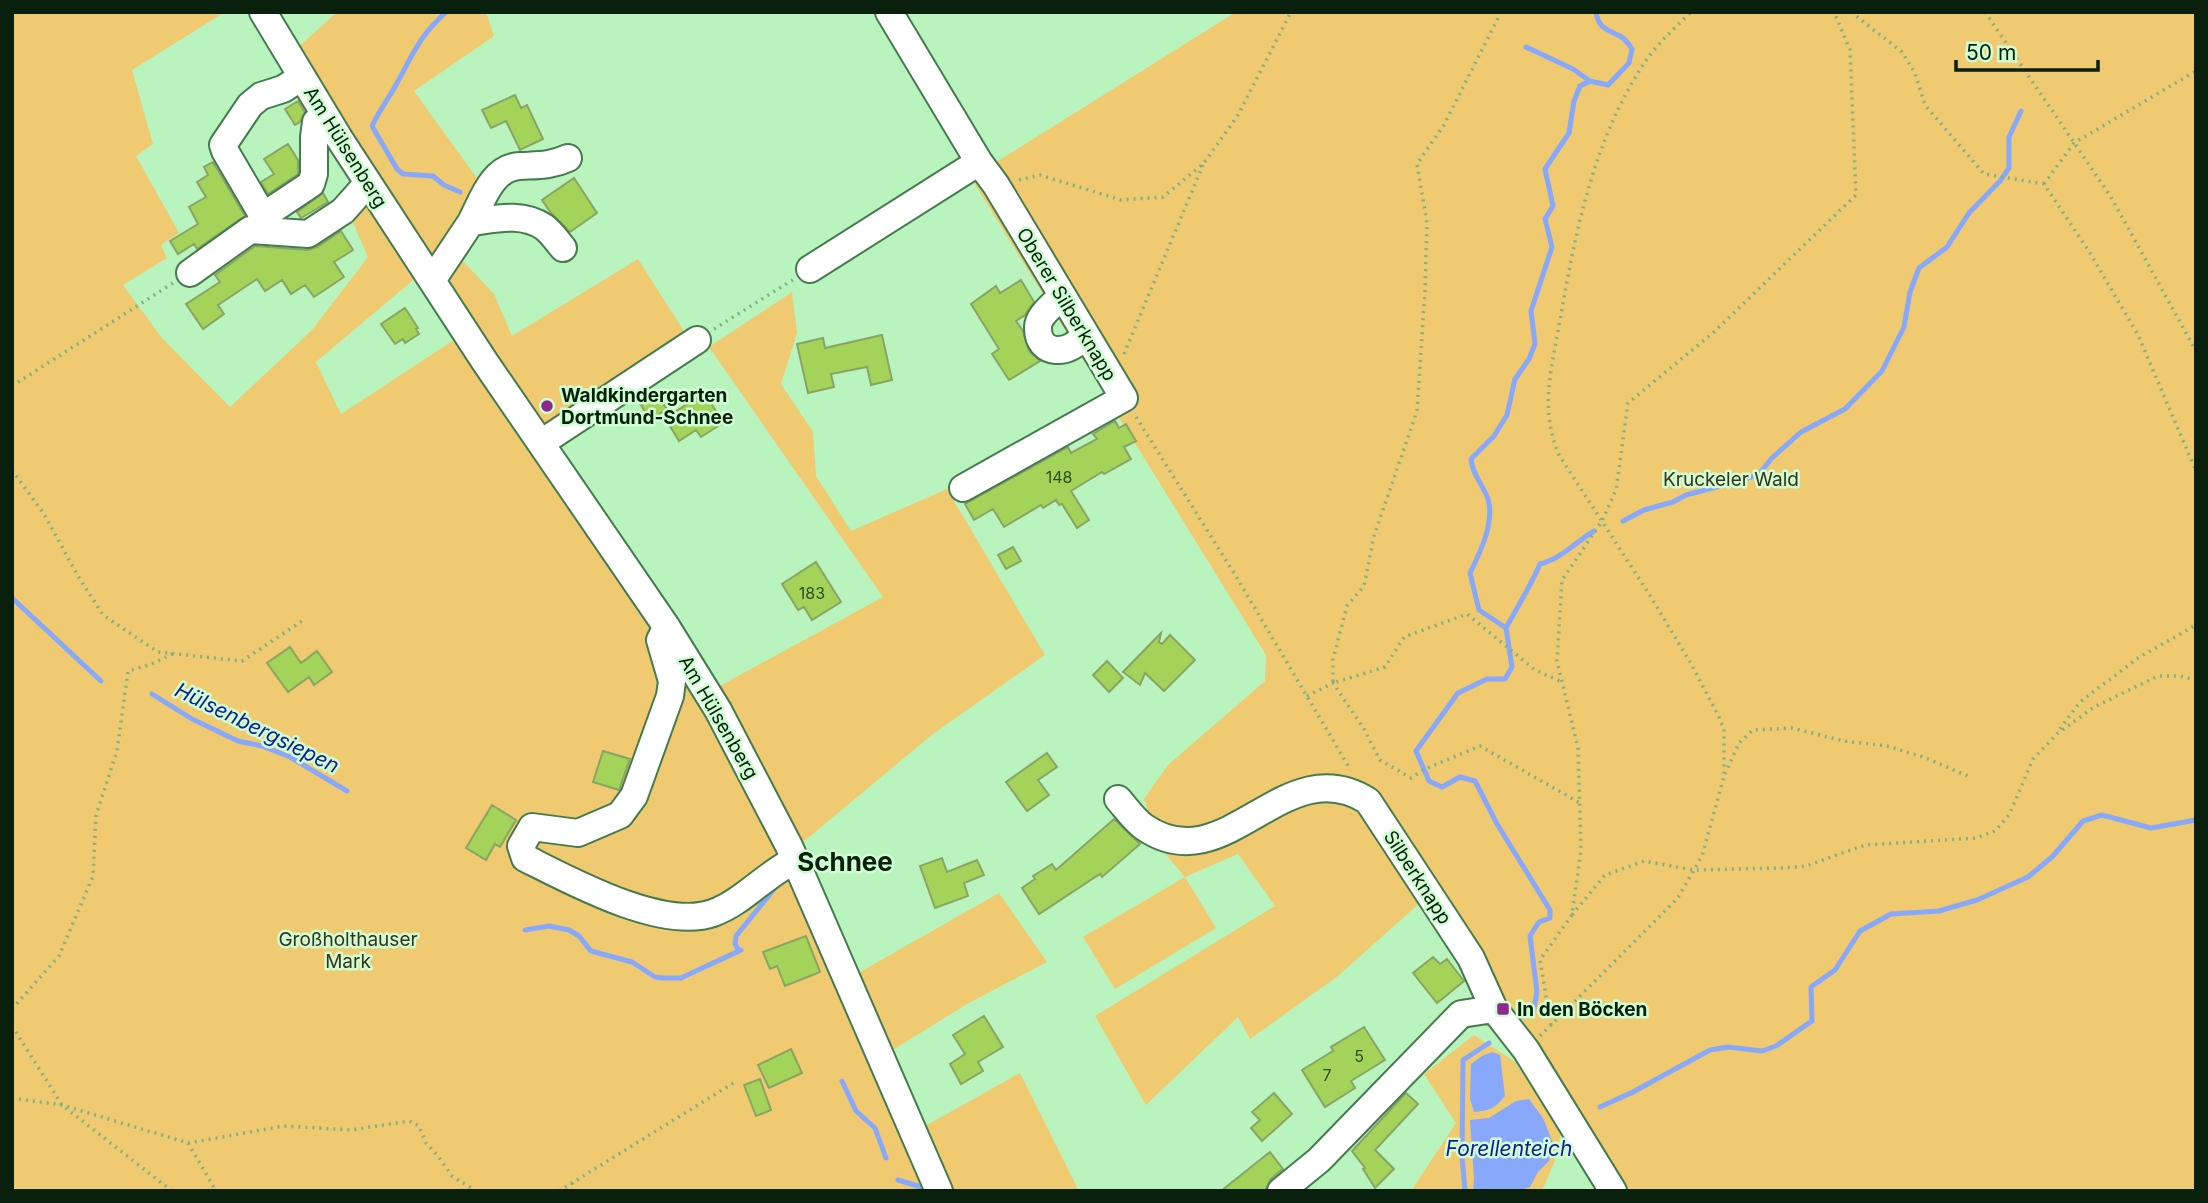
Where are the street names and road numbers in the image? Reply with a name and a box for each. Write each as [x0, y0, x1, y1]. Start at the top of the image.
street label: Am Hülsenberg [299, 82, 392, 212]
street label: Oberer Silberknapp [1012, 223, 1121, 385]
street label: Am Hülsenberg [674, 651, 763, 783]
street label: Silberknapp [1379, 826, 1456, 928]

